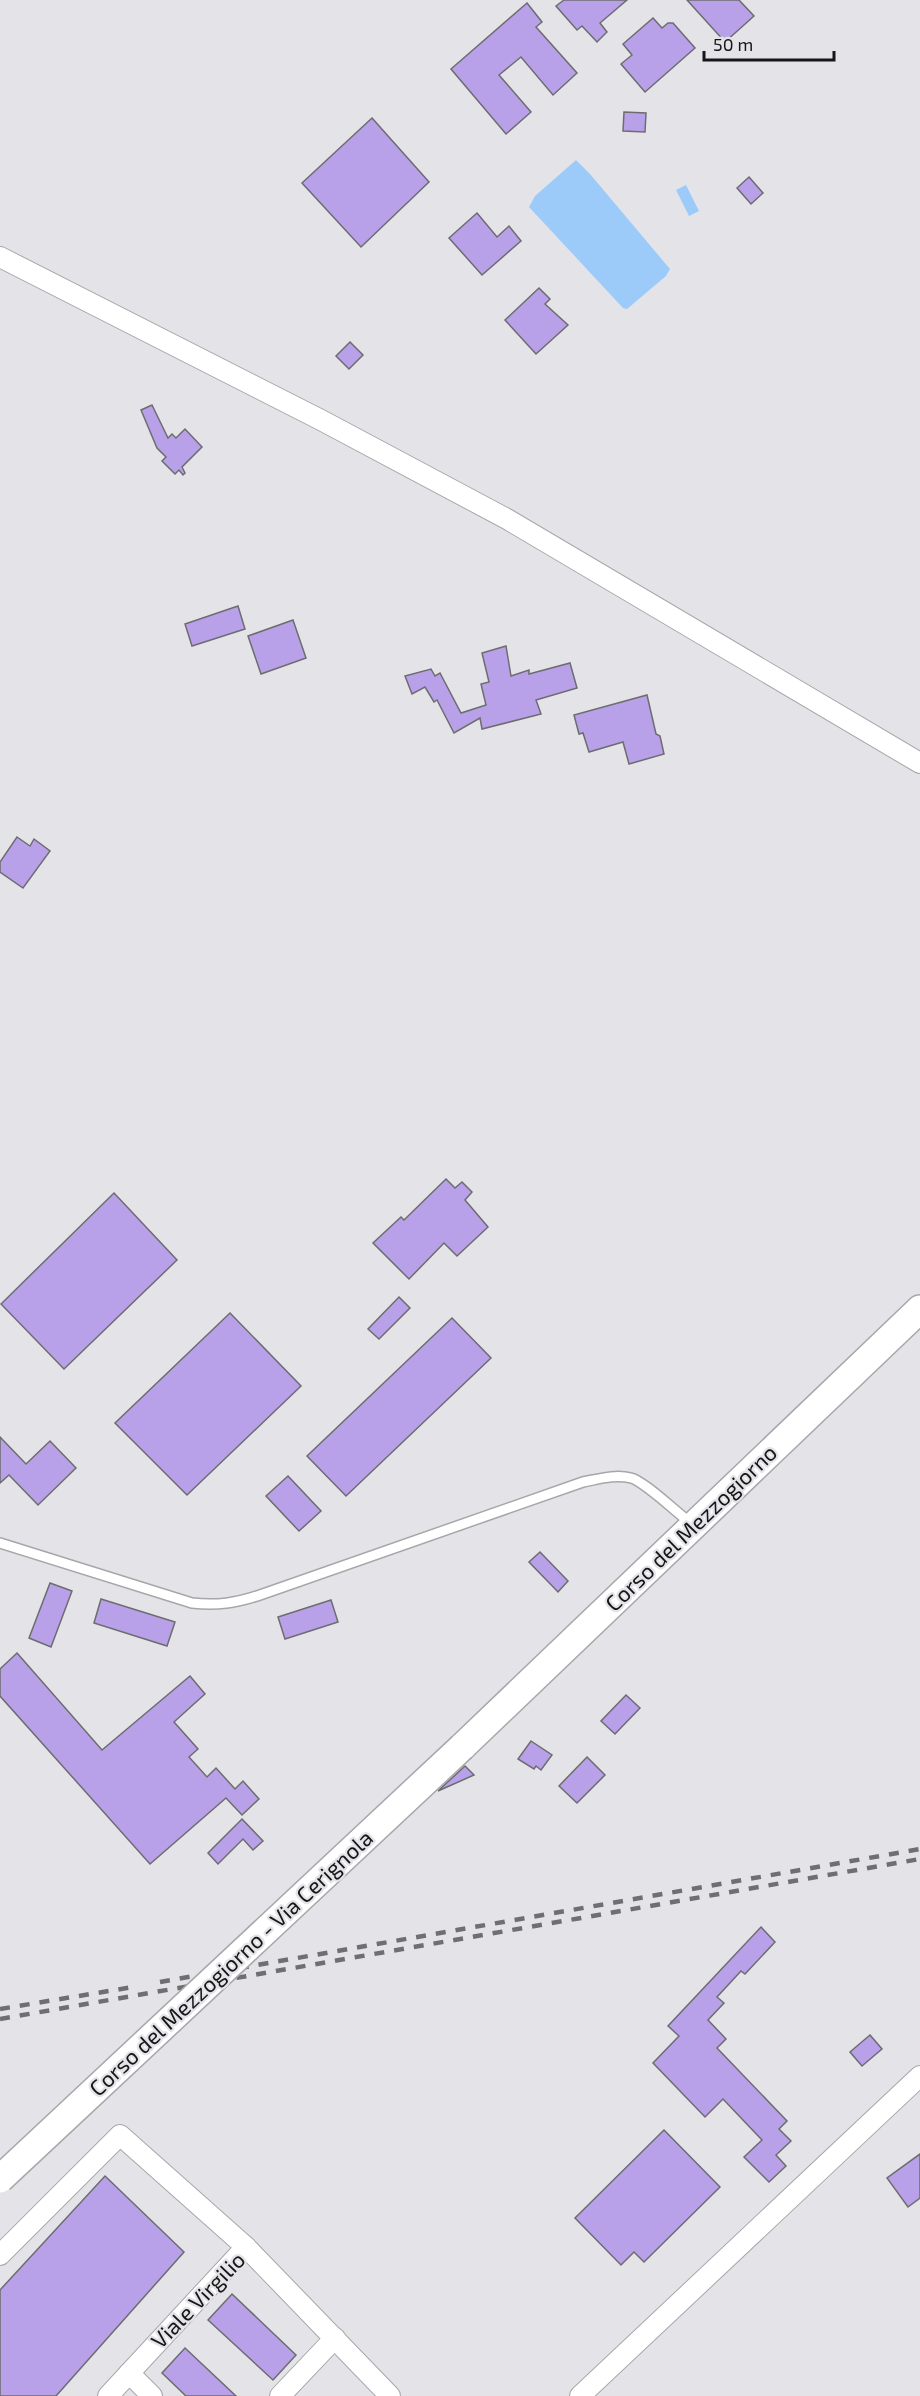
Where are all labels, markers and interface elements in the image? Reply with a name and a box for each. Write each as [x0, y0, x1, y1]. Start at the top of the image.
scale bar [704, 24, 834, 62]
text: 50 m [713, 33, 753, 55]
street label: Corso del Mezzogiorno [599, 1439, 781, 1616]
street label: Corso del Mezzogiorno - Via Cerignola [83, 1824, 377, 2101]
street label: Viale Virgilio [145, 2246, 250, 2353]

